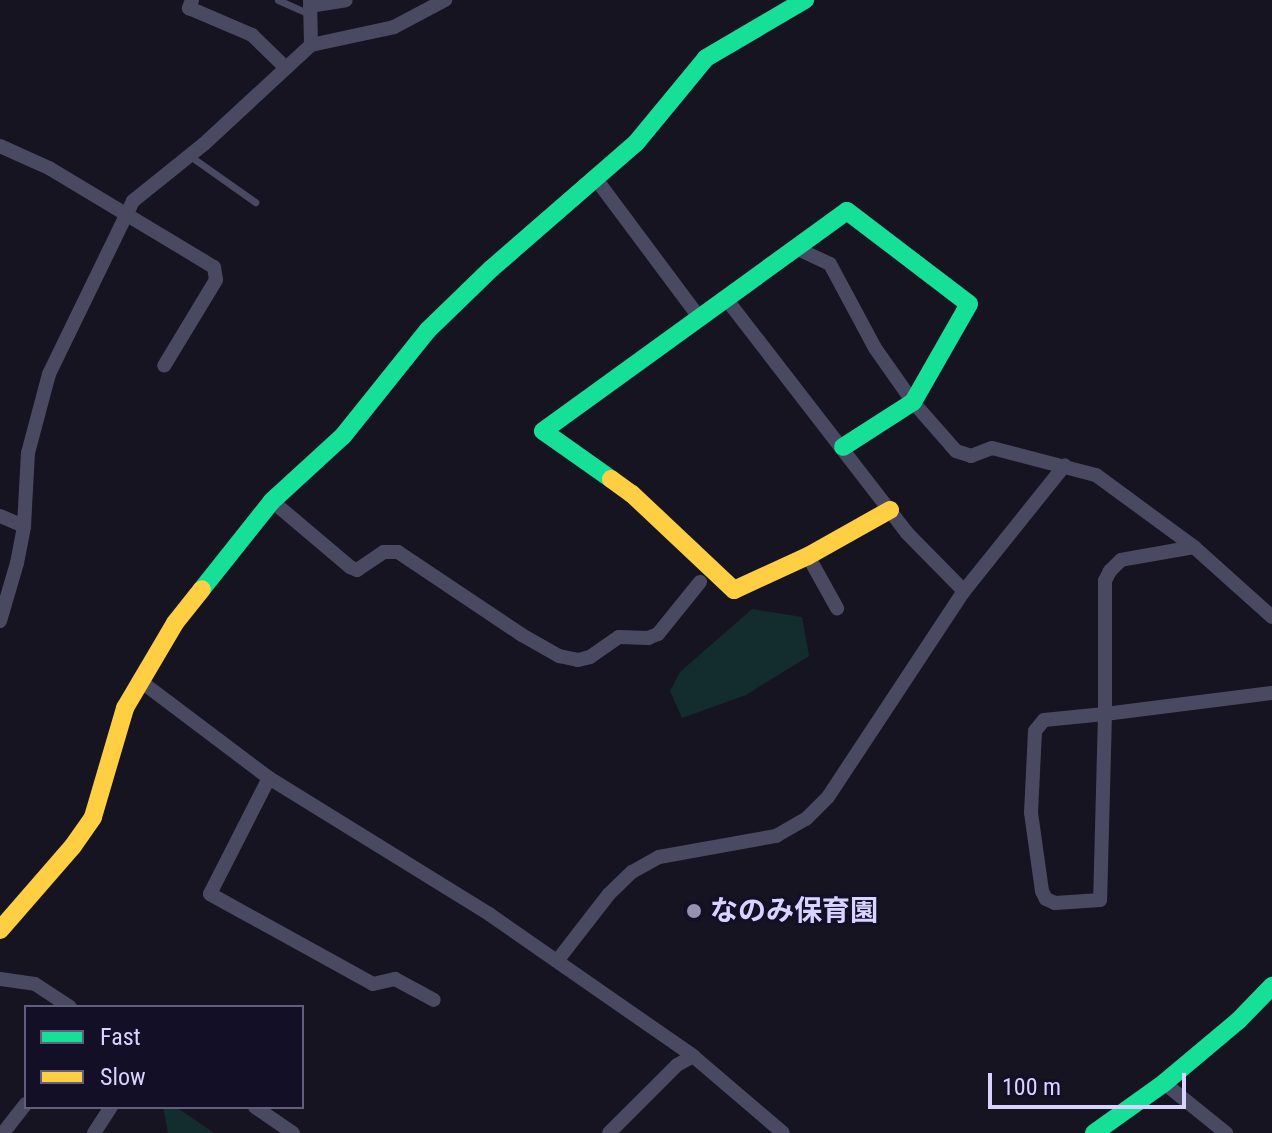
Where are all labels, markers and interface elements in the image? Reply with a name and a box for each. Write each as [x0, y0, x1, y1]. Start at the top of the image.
place label: なのみ保育園 [710, 894, 878, 928]
marker: なのみ保育園 [685, 902, 703, 920]
legend [24, 1005, 304, 1109]
text: Fast [100, 1023, 141, 1051]
scale bar [992, 1057, 1190, 1107]
text: Slow [100, 1063, 146, 1091]
text: 100 m [1002, 1073, 1061, 1101]

